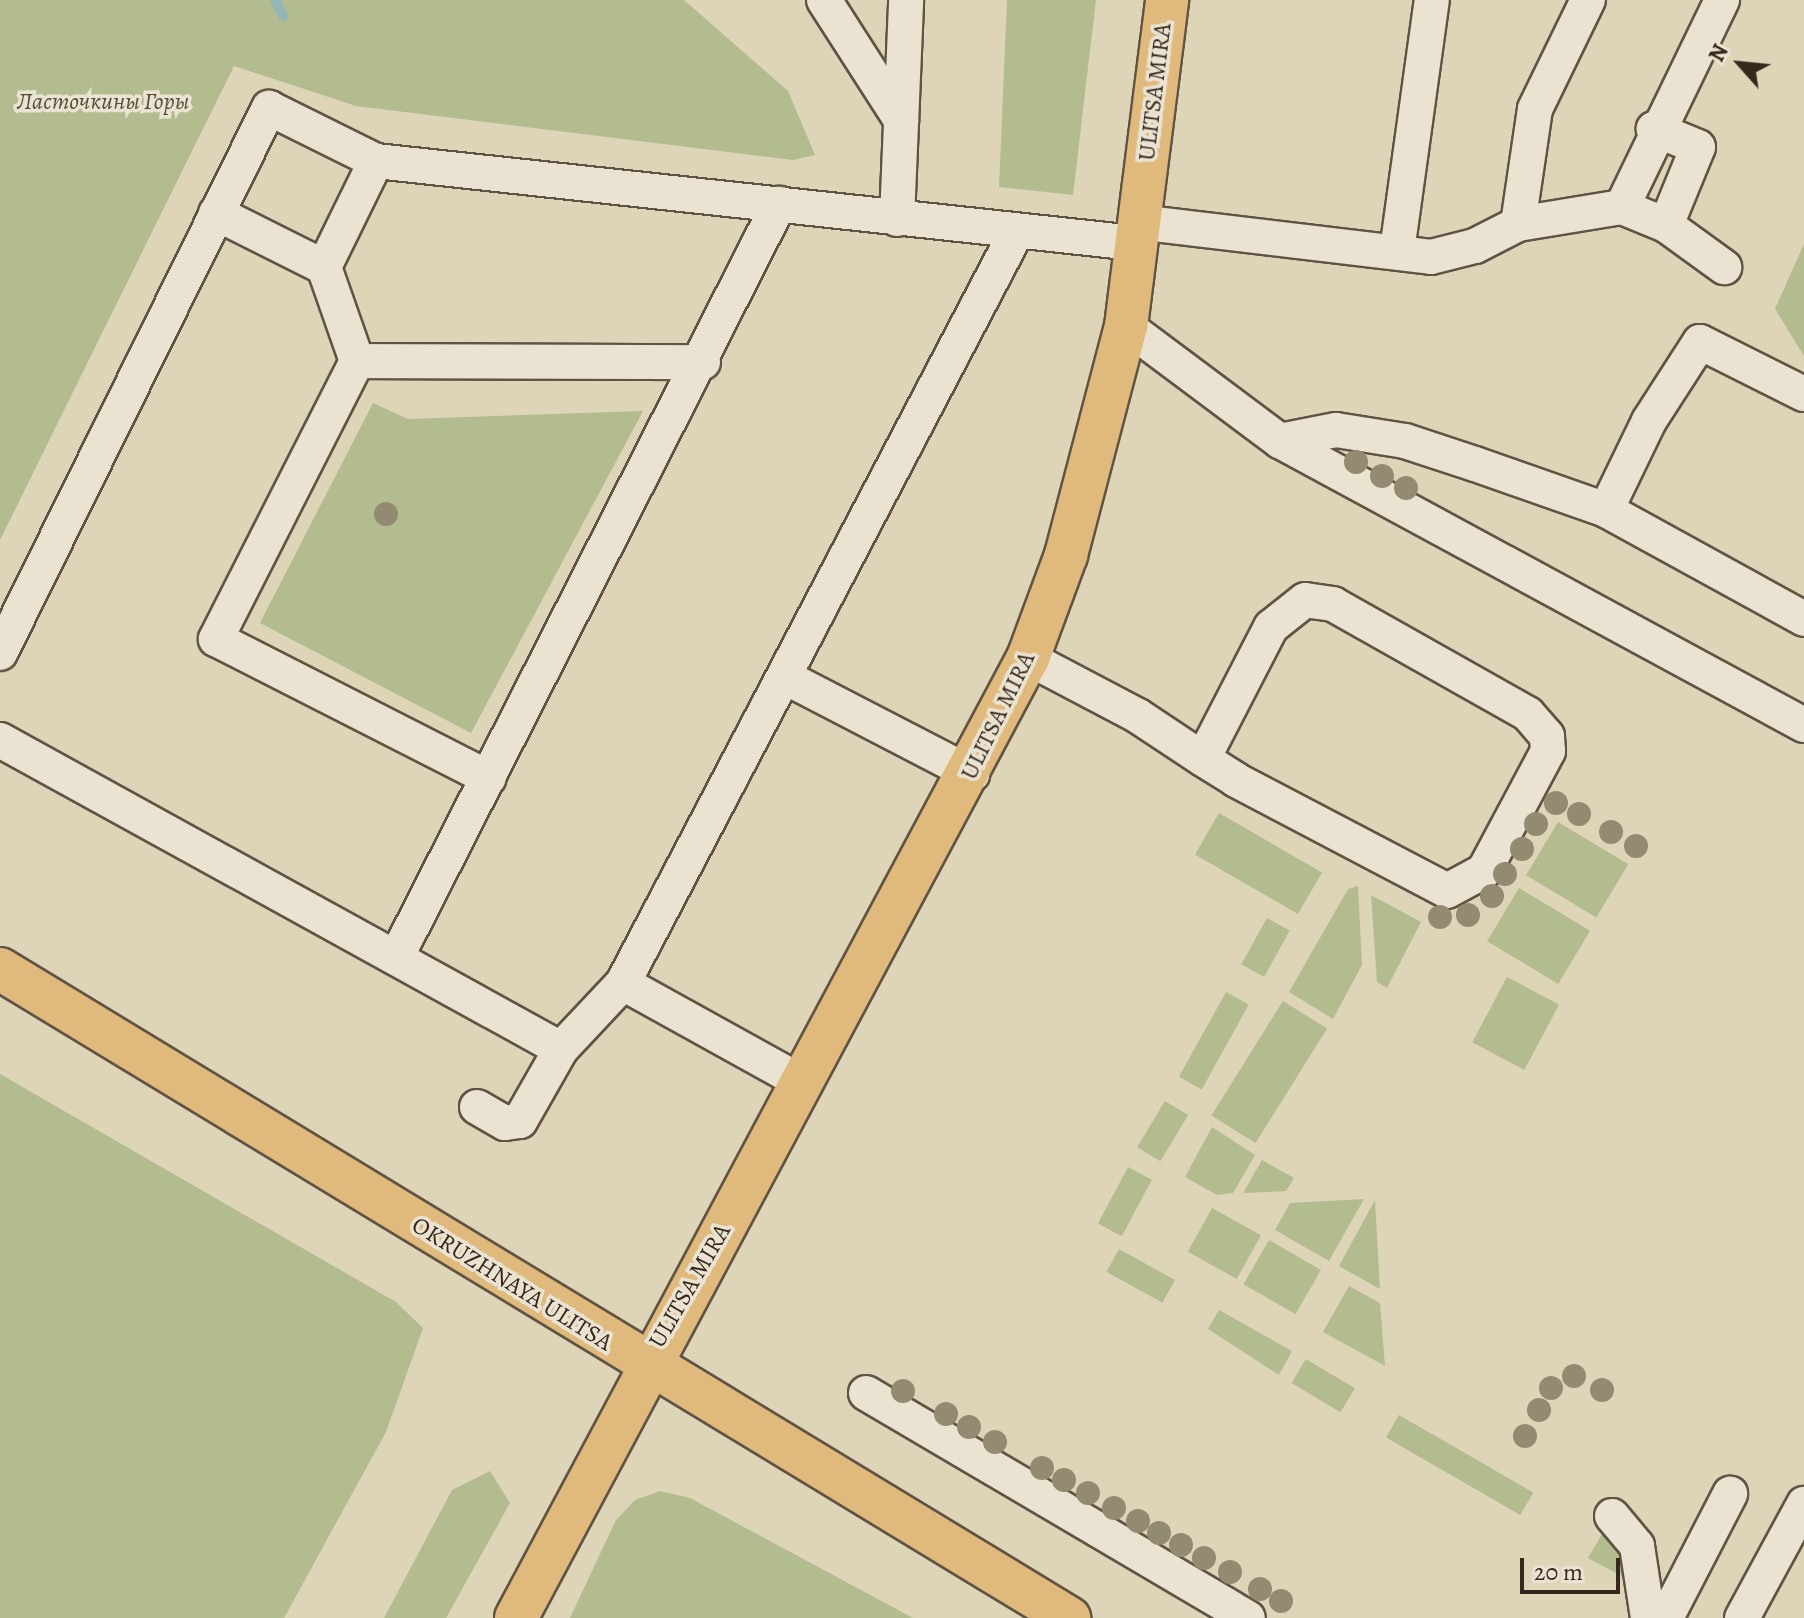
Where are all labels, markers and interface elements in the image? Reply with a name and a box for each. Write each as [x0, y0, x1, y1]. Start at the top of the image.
street label: ULITSA MIRA [1132, 22, 1178, 162]
north arrow [1700, 24, 1780, 104]
text: N [1702, 39, 1736, 67]
park label: Ласточкины Горы [17, 88, 189, 116]
street label: ULITSA MIRA [955, 647, 1041, 785]
street label: OKRUZHNAYA ULITSA [407, 1211, 617, 1357]
street label: ULITSA MIRA [643, 1219, 737, 1353]
scale bar [1524, 1542, 1624, 1592]
text: 20 m [1534, 1556, 1583, 1588]

